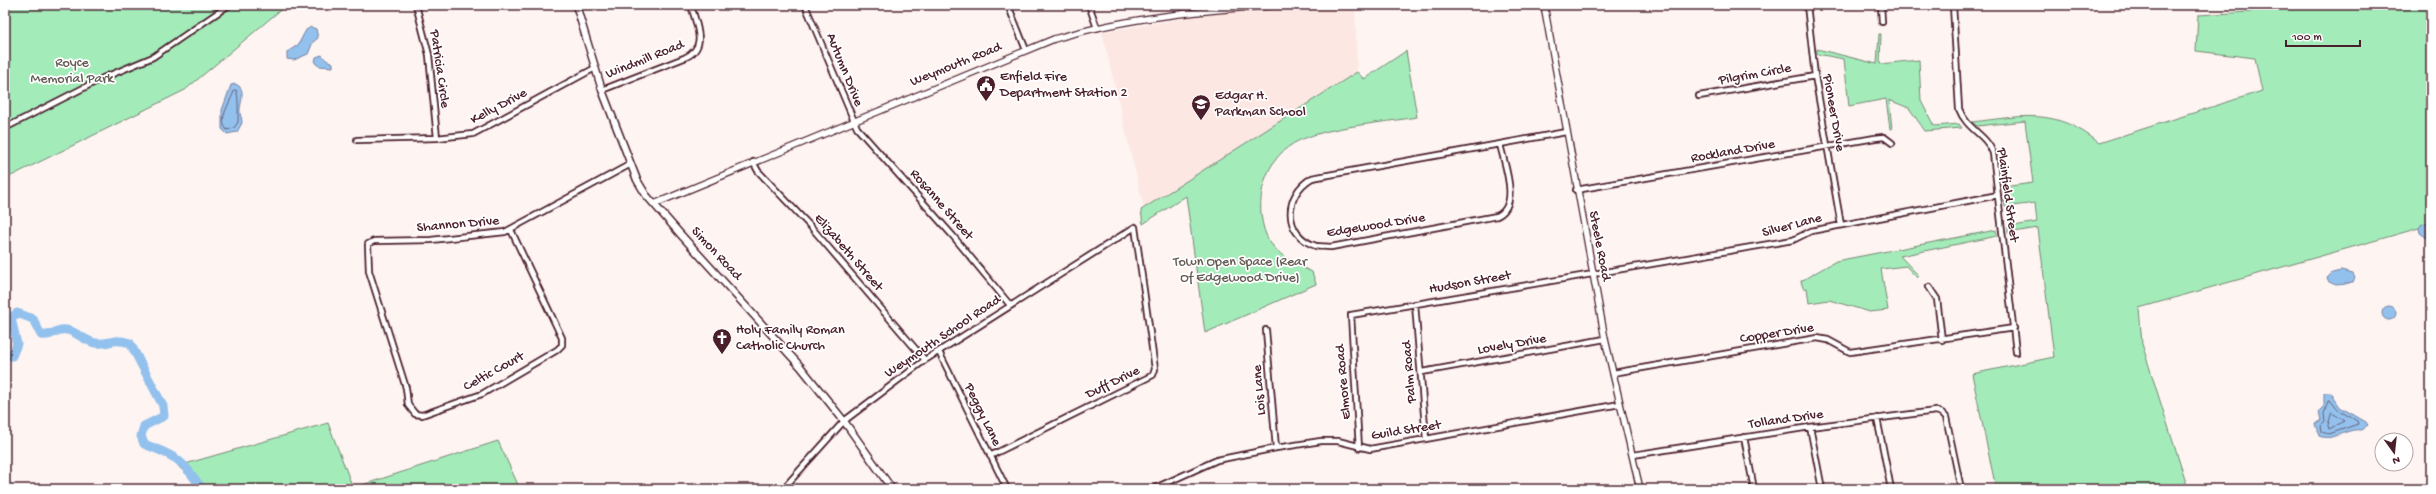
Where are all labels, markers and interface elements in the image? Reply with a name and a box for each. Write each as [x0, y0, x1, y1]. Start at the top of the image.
scale bar [2286, 22, 2360, 48]
street label: Patricia Circle [425, 28, 453, 110]
street label: Autumn Drive [822, 31, 867, 110]
text: 100 m [2291, 31, 2322, 45]
street label: Windmill Road [603, 36, 688, 83]
street label: Weymouth Road [908, 38, 1006, 91]
park label: Royce Memorial Park [30, 55, 115, 88]
street label: Pilgrim Circle [1716, 60, 1794, 90]
place label: Enfield Fire Department Station 2 [999, 69, 1127, 102]
street label: Pioneer Drive [1818, 72, 1848, 154]
public building icon: Enfield Fire Department Station 2 [975, 74, 997, 102]
street label: Kelly Drive [468, 85, 531, 129]
place label: Edgar H. Parkman School [1214, 88, 1306, 121]
school or university icon: Edgar H. Parkman School [1190, 93, 1212, 121]
street label: Rockland Drive [1690, 136, 1777, 168]
street label: Plainfield Street [1992, 146, 2022, 244]
street label: Rosanne Street [905, 166, 977, 245]
street label: Edgewood Drive [1326, 210, 1427, 242]
street label: Steele Road [1584, 210, 1614, 284]
street label: Silver Lane [1760, 210, 1824, 242]
street label: Elizabeth Street [810, 211, 887, 296]
street label: Shannon Drive [416, 213, 501, 237]
street label: Simon Road [687, 224, 746, 286]
park label: Town Open Space (Rear Of Edgewood Drive) [1172, 254, 1308, 287]
street label: Hudson Street [1428, 267, 1513, 299]
street label: Weymouth School Road [882, 291, 1006, 382]
street label: Copper Drive [1739, 320, 1816, 348]
place label: Holy Family Roman Catholic Church [736, 322, 845, 355]
church icon: Holy Family Roman Catholic Church [711, 327, 733, 355]
street label: Lovely Drive [1476, 330, 1549, 359]
street label: Palm Road [1399, 338, 1421, 405]
street label: Elmore Road [1332, 342, 1356, 420]
street label: Celtic Court [461, 348, 528, 396]
street label: Duff Drive [1082, 362, 1144, 404]
street label: Lois Lane [1249, 363, 1271, 416]
street label: Peggy Lane [959, 380, 1005, 450]
street label: Tolland Drive [1747, 406, 1825, 434]
street label: Guild Street [1370, 417, 1443, 445]
north arrow [2374, 432, 2414, 472]
text: N [2391, 453, 2401, 466]

